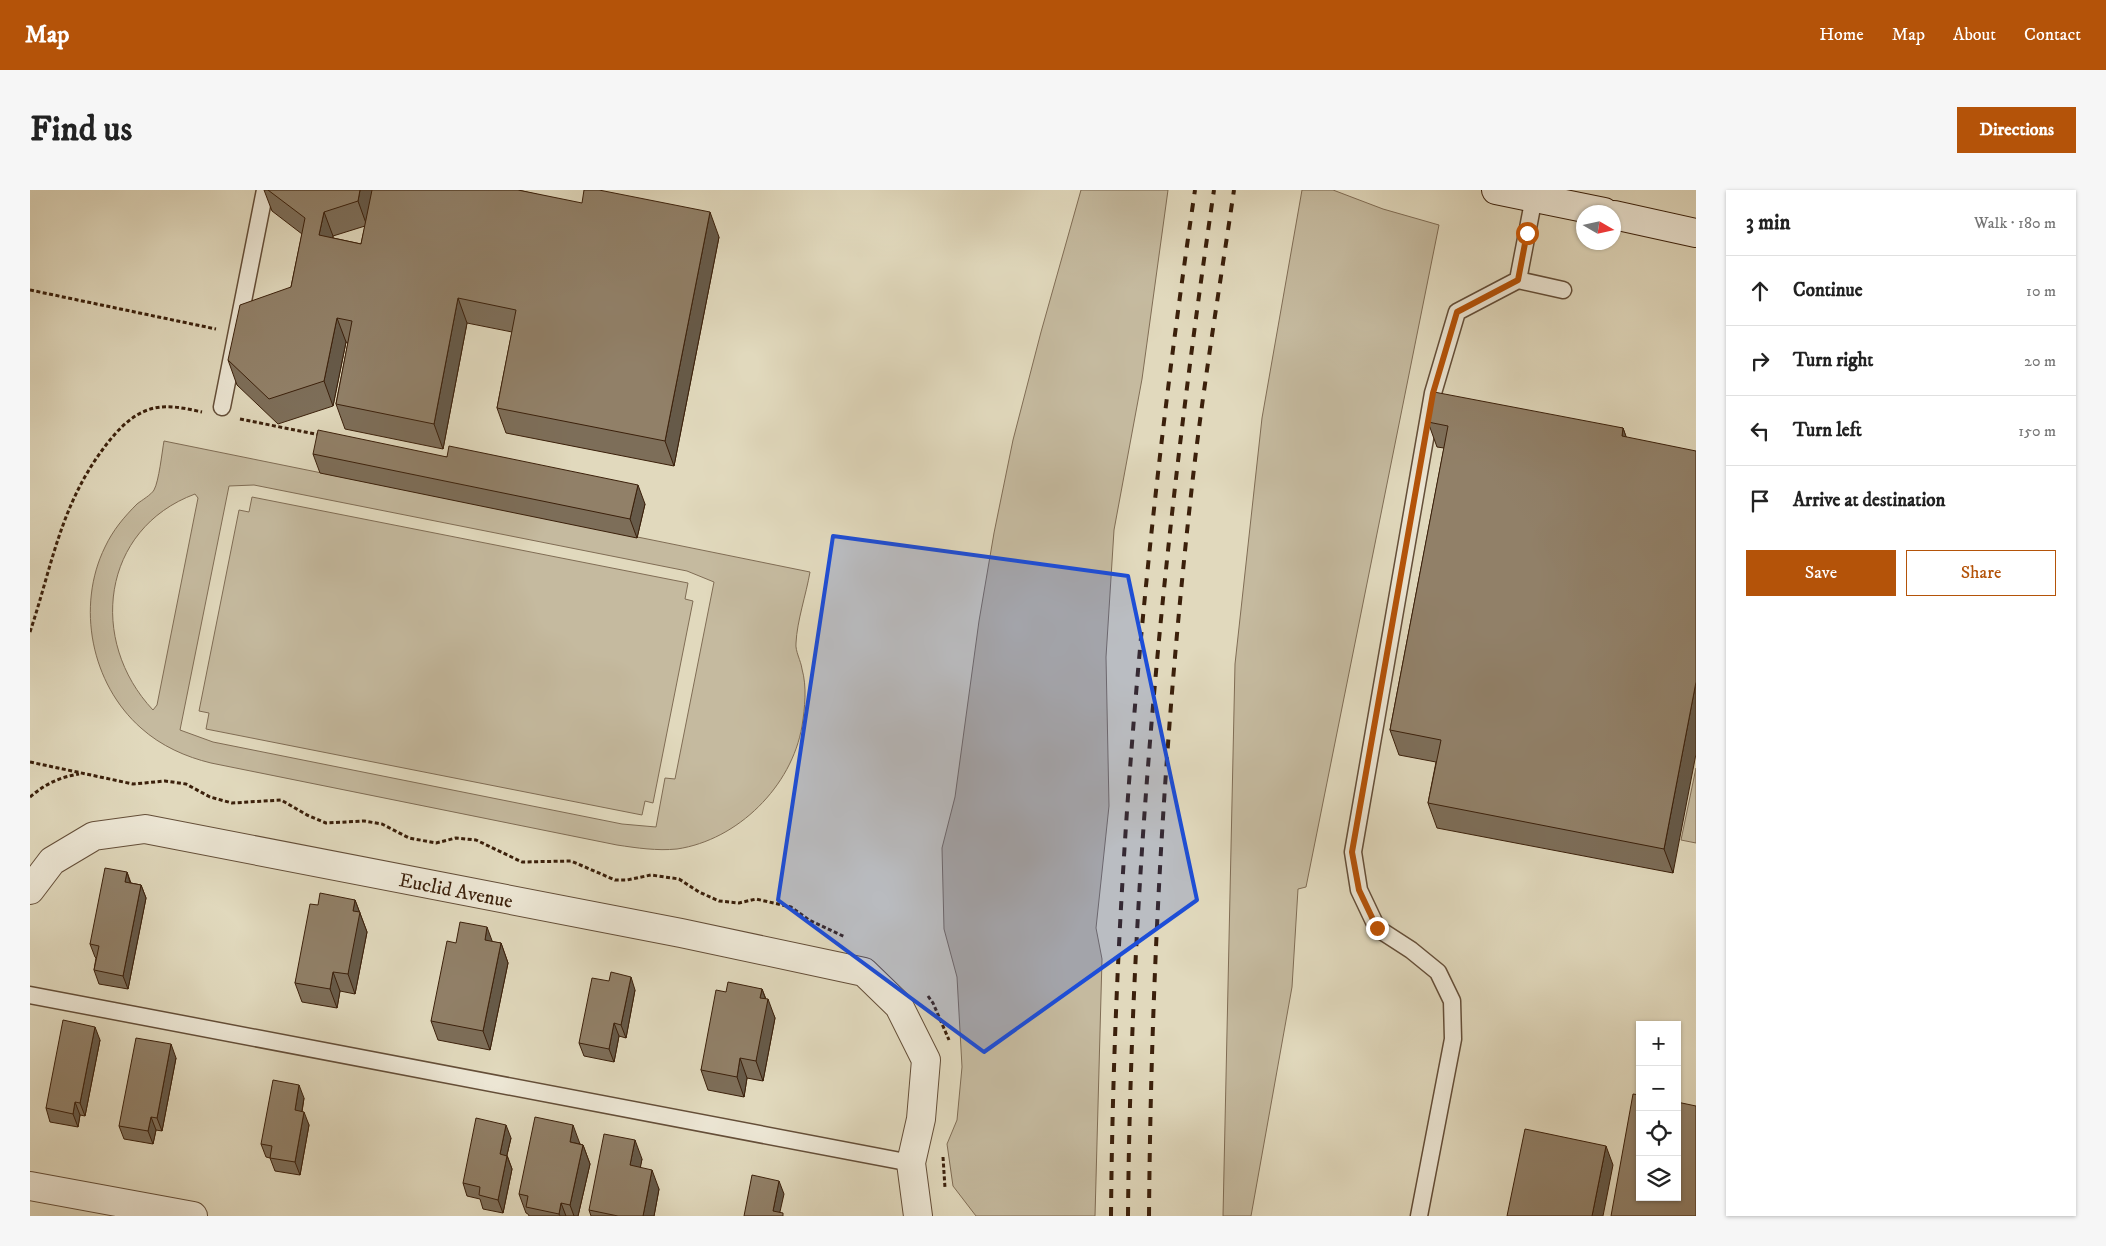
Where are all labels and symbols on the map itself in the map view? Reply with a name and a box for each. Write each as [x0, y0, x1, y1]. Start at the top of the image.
north arrow [1576, 205, 1621, 250]
route start [1516, 222, 1539, 245]
street label: Euclid Avenue [397, 868, 515, 915]
route end [1366, 917, 1389, 940]

